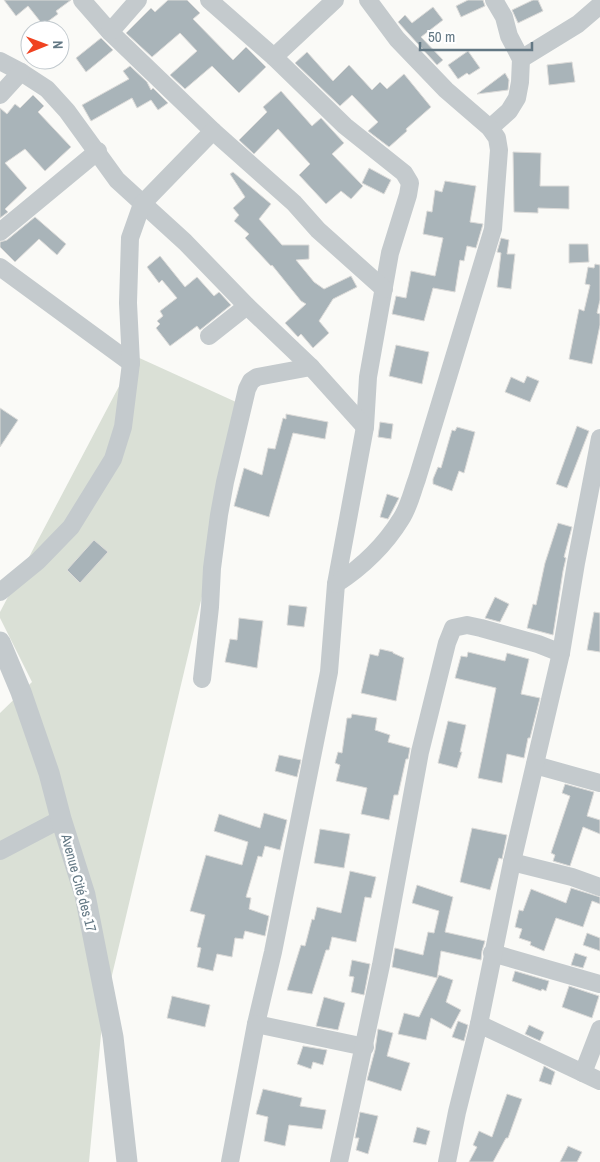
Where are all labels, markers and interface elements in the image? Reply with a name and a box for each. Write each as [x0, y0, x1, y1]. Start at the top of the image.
north arrow [20, 20, 70, 70]
scale bar [420, 20, 532, 52]
text: 50 m [428, 26, 455, 47]
text: N [49, 40, 67, 49]
street label: Avenue Cité des 17 [57, 831, 101, 934]

